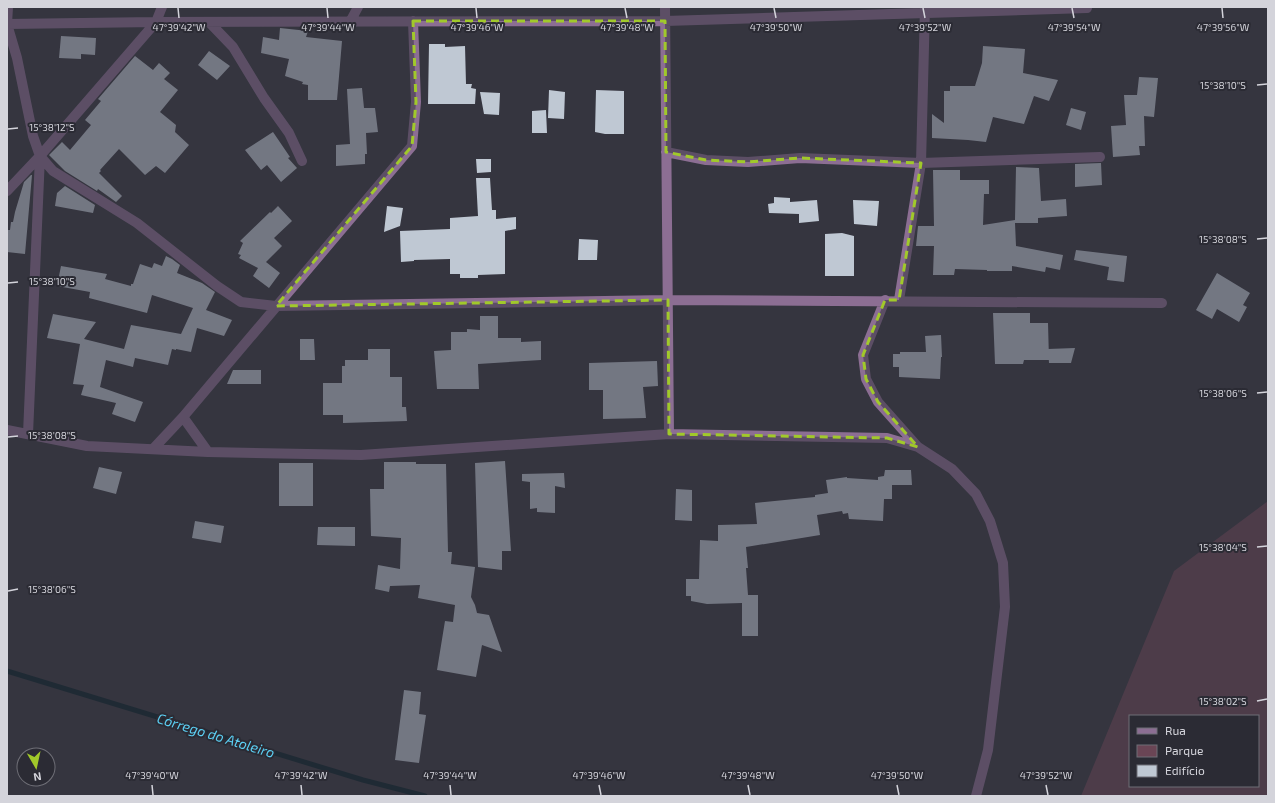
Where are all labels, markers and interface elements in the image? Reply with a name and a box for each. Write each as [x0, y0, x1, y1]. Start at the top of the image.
text: 47°39'42"W [153, 21, 206, 33]
text: 47°39'44"W [301, 21, 355, 33]
text: 47°39'46"W [451, 21, 504, 33]
text: 47°39'48"W [600, 21, 654, 33]
text: 47°39'50"W [750, 21, 803, 33]
text: 47°39'52"W [899, 21, 952, 33]
text: 47°39'54"W [1048, 21, 1101, 33]
text: 47°39'56"W [1197, 21, 1250, 33]
text: 15°38'10"S [1200, 79, 1246, 91]
text: 15°38'12"S [29, 121, 75, 133]
text: 15°38'08"S [1199, 233, 1247, 245]
text: 15°38'10"S [29, 275, 75, 287]
text: 15°38'06"S [1199, 387, 1247, 399]
text: 15°38'08"S [28, 429, 76, 441]
text: 15°38'04"S [1199, 541, 1247, 553]
text: 15°38'06"S [28, 583, 76, 595]
text: 15°38'02"S [1199, 695, 1247, 707]
water label: Córrego do Atoleiro [155, 709, 277, 761]
legend [1129, 715, 1259, 787]
text: Rua [1165, 723, 1186, 737]
text: Parque [1165, 743, 1203, 757]
north arrow [16, 747, 56, 787]
text: Edifício [1165, 763, 1205, 777]
text: 47°39'40"W [125, 769, 179, 781]
text: 47°39'42"W [275, 769, 328, 781]
text: 47°39'44"W [423, 769, 477, 781]
text: 47°39'46"W [573, 769, 626, 781]
text: 47°39'48"W [721, 769, 775, 781]
text: 47°39'50"W [871, 769, 924, 781]
text: 47°39'52"W [1020, 769, 1073, 781]
text: N [33, 770, 43, 784]

